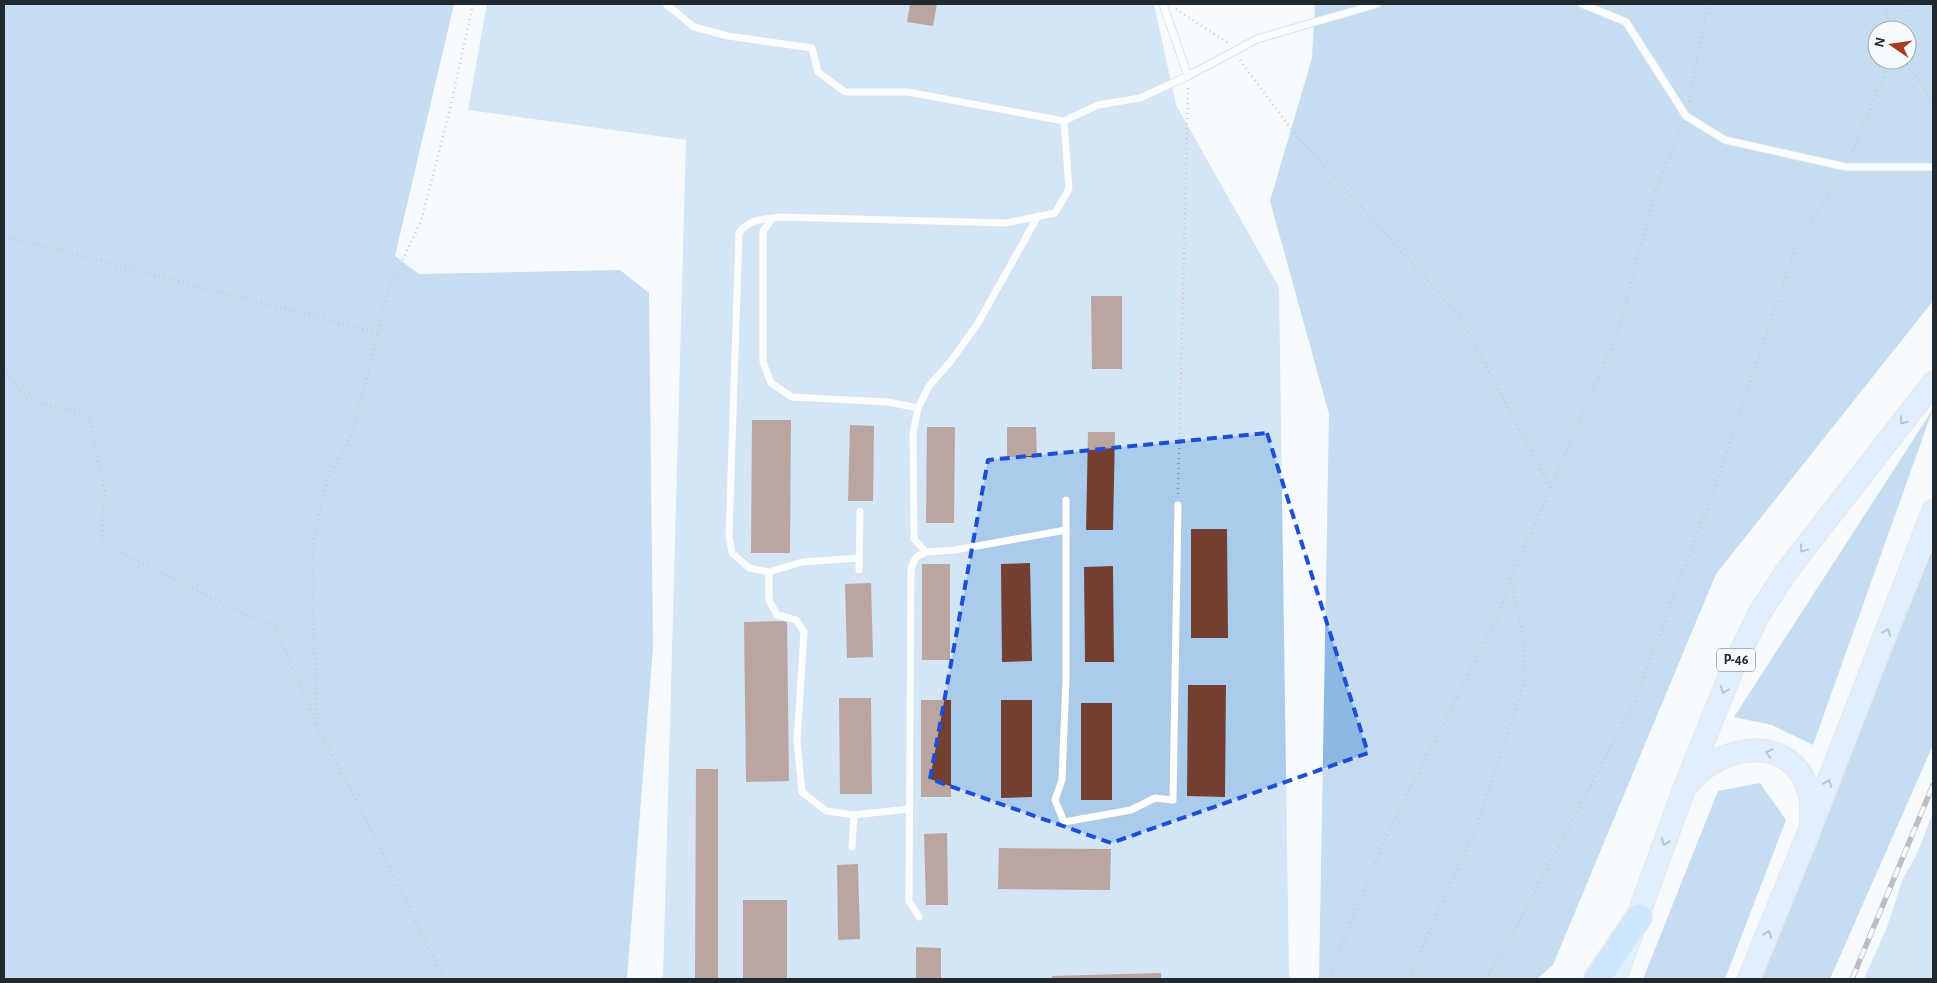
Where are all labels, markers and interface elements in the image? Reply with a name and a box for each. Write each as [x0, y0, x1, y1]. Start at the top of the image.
north arrow [1867, 20, 1917, 70]
text: N [1872, 36, 1888, 49]
one-way arrow [1901, 415, 1909, 424]
one-way arrow [1801, 543, 1809, 552]
one-way arrow [1881, 628, 1891, 636]
road number: Р-46 [1717, 648, 1755, 672]
one-way arrow [1720, 685, 1730, 694]
one-way arrow [1765, 748, 1774, 759]
one-way arrow [1822, 779, 1832, 788]
one-way arrow [1661, 837, 1671, 845]
one-way arrow [1761, 930, 1772, 939]

